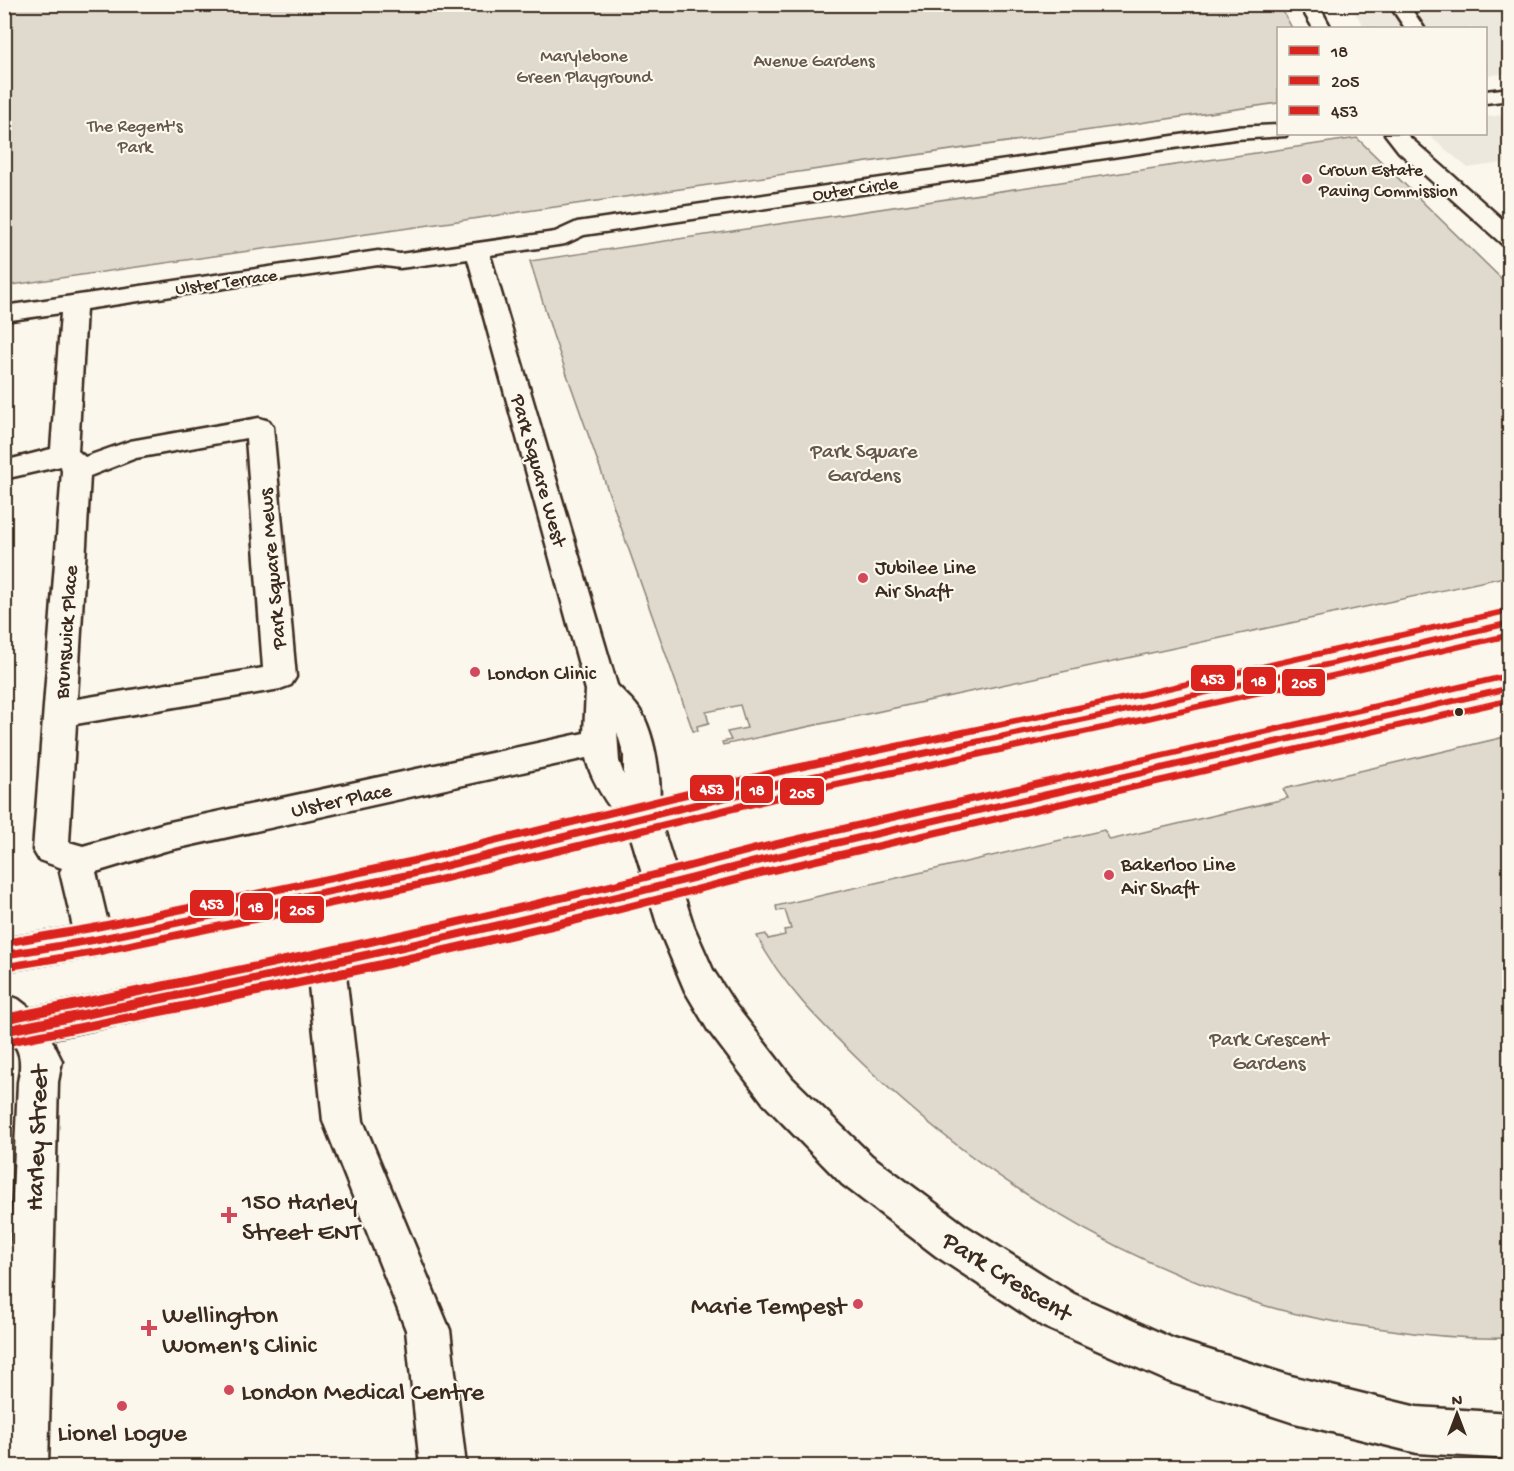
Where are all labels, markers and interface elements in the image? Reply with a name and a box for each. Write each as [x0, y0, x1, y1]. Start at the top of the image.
legend [1277, 27, 1487, 135]
text: 18 [1330, 43, 1348, 64]
park label: Marylebone Green Playground [516, 47, 653, 89]
park label: Avenue Gardens [753, 52, 876, 73]
text: 205 [1331, 73, 1360, 94]
text: 453 [1331, 103, 1358, 124]
park label: The Regent's Park [86, 117, 184, 159]
place label: Crown Estate Paving Commission [1318, 161, 1458, 203]
marker: Crown Estate Paving Commission [1300, 172, 1314, 186]
street label: Outer Circle [811, 174, 900, 207]
street label: Ulster Terrace [174, 266, 279, 301]
street label: Park Square West [503, 391, 571, 552]
park label: Park Square Gardens [809, 441, 919, 490]
street label: Park Square Mews [255, 486, 294, 651]
place label: Jubilee Line Air Shaft [875, 557, 977, 606]
street label: Brunswick Place [51, 563, 86, 701]
marker: Jubilee Line Air Shaft [856, 571, 870, 585]
place label: London Clinic [487, 663, 597, 688]
line badge: 453 [1190, 664, 1236, 692]
marker: London Clinic [468, 665, 482, 679]
line badge: 18 [1242, 666, 1277, 695]
line badge: 205 [1281, 668, 1326, 697]
text: 453 [1200, 672, 1225, 691]
text: 18 [1250, 674, 1267, 693]
text: 205 [1291, 676, 1317, 695]
unlabelled marker [1453, 706, 1465, 718]
line badge: 453 [689, 774, 735, 802]
line badge: 18 [740, 775, 774, 804]
line badge: 205 [779, 777, 825, 806]
street label: Ulster Place [289, 779, 395, 825]
text: 453 [699, 782, 724, 801]
text: 18 [748, 783, 765, 802]
text: 205 [789, 786, 815, 805]
place label: Bakerloo Line Air Shaft [1120, 854, 1237, 903]
marker: Bakerloo Line Air Shaft [1102, 868, 1116, 882]
line badge: 453 [189, 889, 235, 917]
line badge: 18 [239, 892, 274, 921]
line badge: 205 [279, 895, 325, 924]
text: 453 [199, 897, 224, 916]
text: 18 [247, 900, 264, 919]
text: 205 [289, 903, 315, 922]
park label: Park Crescent Gardens [1209, 1029, 1331, 1078]
street label: Harley Street [21, 1062, 58, 1212]
place label: 150 Harley Street ENT [241, 1189, 362, 1250]
marker: 150 Harley Street ENT [220, 1206, 238, 1224]
street label: Park Crescent [934, 1226, 1078, 1332]
place label: Marie Tempest [691, 1293, 848, 1324]
marker: Marie Tempest [851, 1297, 865, 1311]
place label: Wellington Women's Clinic [162, 1302, 318, 1363]
marker: Wellington Women's Clinic [140, 1319, 158, 1337]
place label: London Medical Centre [241, 1379, 485, 1410]
marker: London Medical Centre [222, 1383, 236, 1397]
north arrow [1427, 1384, 1487, 1444]
text: N [1452, 1393, 1463, 1412]
marker: Lionel Logue [115, 1399, 129, 1413]
place label: Lionel Logue [57, 1420, 187, 1451]

